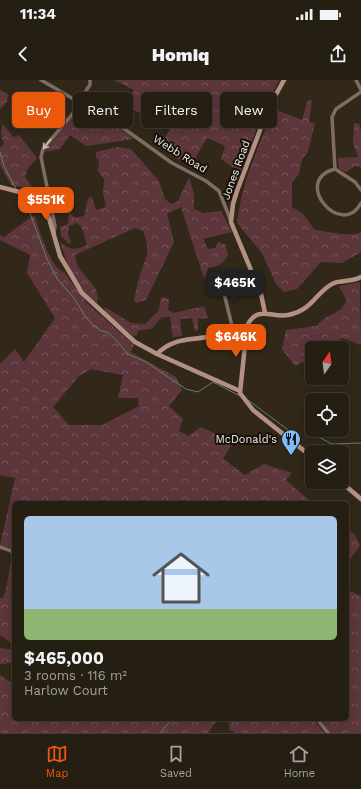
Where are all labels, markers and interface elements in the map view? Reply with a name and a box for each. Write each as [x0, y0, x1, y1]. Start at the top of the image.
text: 11:34 [20, 5, 56, 23]
icon: back [12, 43, 34, 65]
icon: share [327, 43, 349, 65]
text: Homiq [152, 44, 209, 65]
chip: Buy [12, 92, 65, 128]
chip: Rent [73, 92, 133, 128]
chip: Filters [141, 92, 212, 128]
chip: New [220, 92, 277, 128]
street label: Webb Road [151, 132, 209, 176]
one-way arrow [43, 139, 51, 150]
street label: Jones Road [219, 139, 253, 201]
pin: $551K [18, 187, 74, 221]
text: $551K [27, 192, 65, 207]
pin: $465K [207, 270, 263, 304]
text: $465K [214, 275, 256, 290]
pin: $646K [208, 324, 264, 358]
text: $646K [215, 329, 257, 344]
north arrow [305, 341, 349, 385]
map controls [305, 341, 349, 489]
button: locate [305, 393, 349, 437]
restaurant icon: McDonald's [280, 428, 302, 456]
place label: McDonald's [215, 433, 277, 446]
button: layers [305, 445, 349, 489]
icon: home [145, 542, 217, 614]
text: $465,000 [24, 648, 104, 668]
text: 3 rooms · 116 m² [24, 668, 127, 683]
text: Harlow Court [24, 683, 108, 698]
tab: Map [46, 743, 68, 780]
tab: Saved [160, 743, 192, 780]
tab: Home [284, 743, 315, 780]

